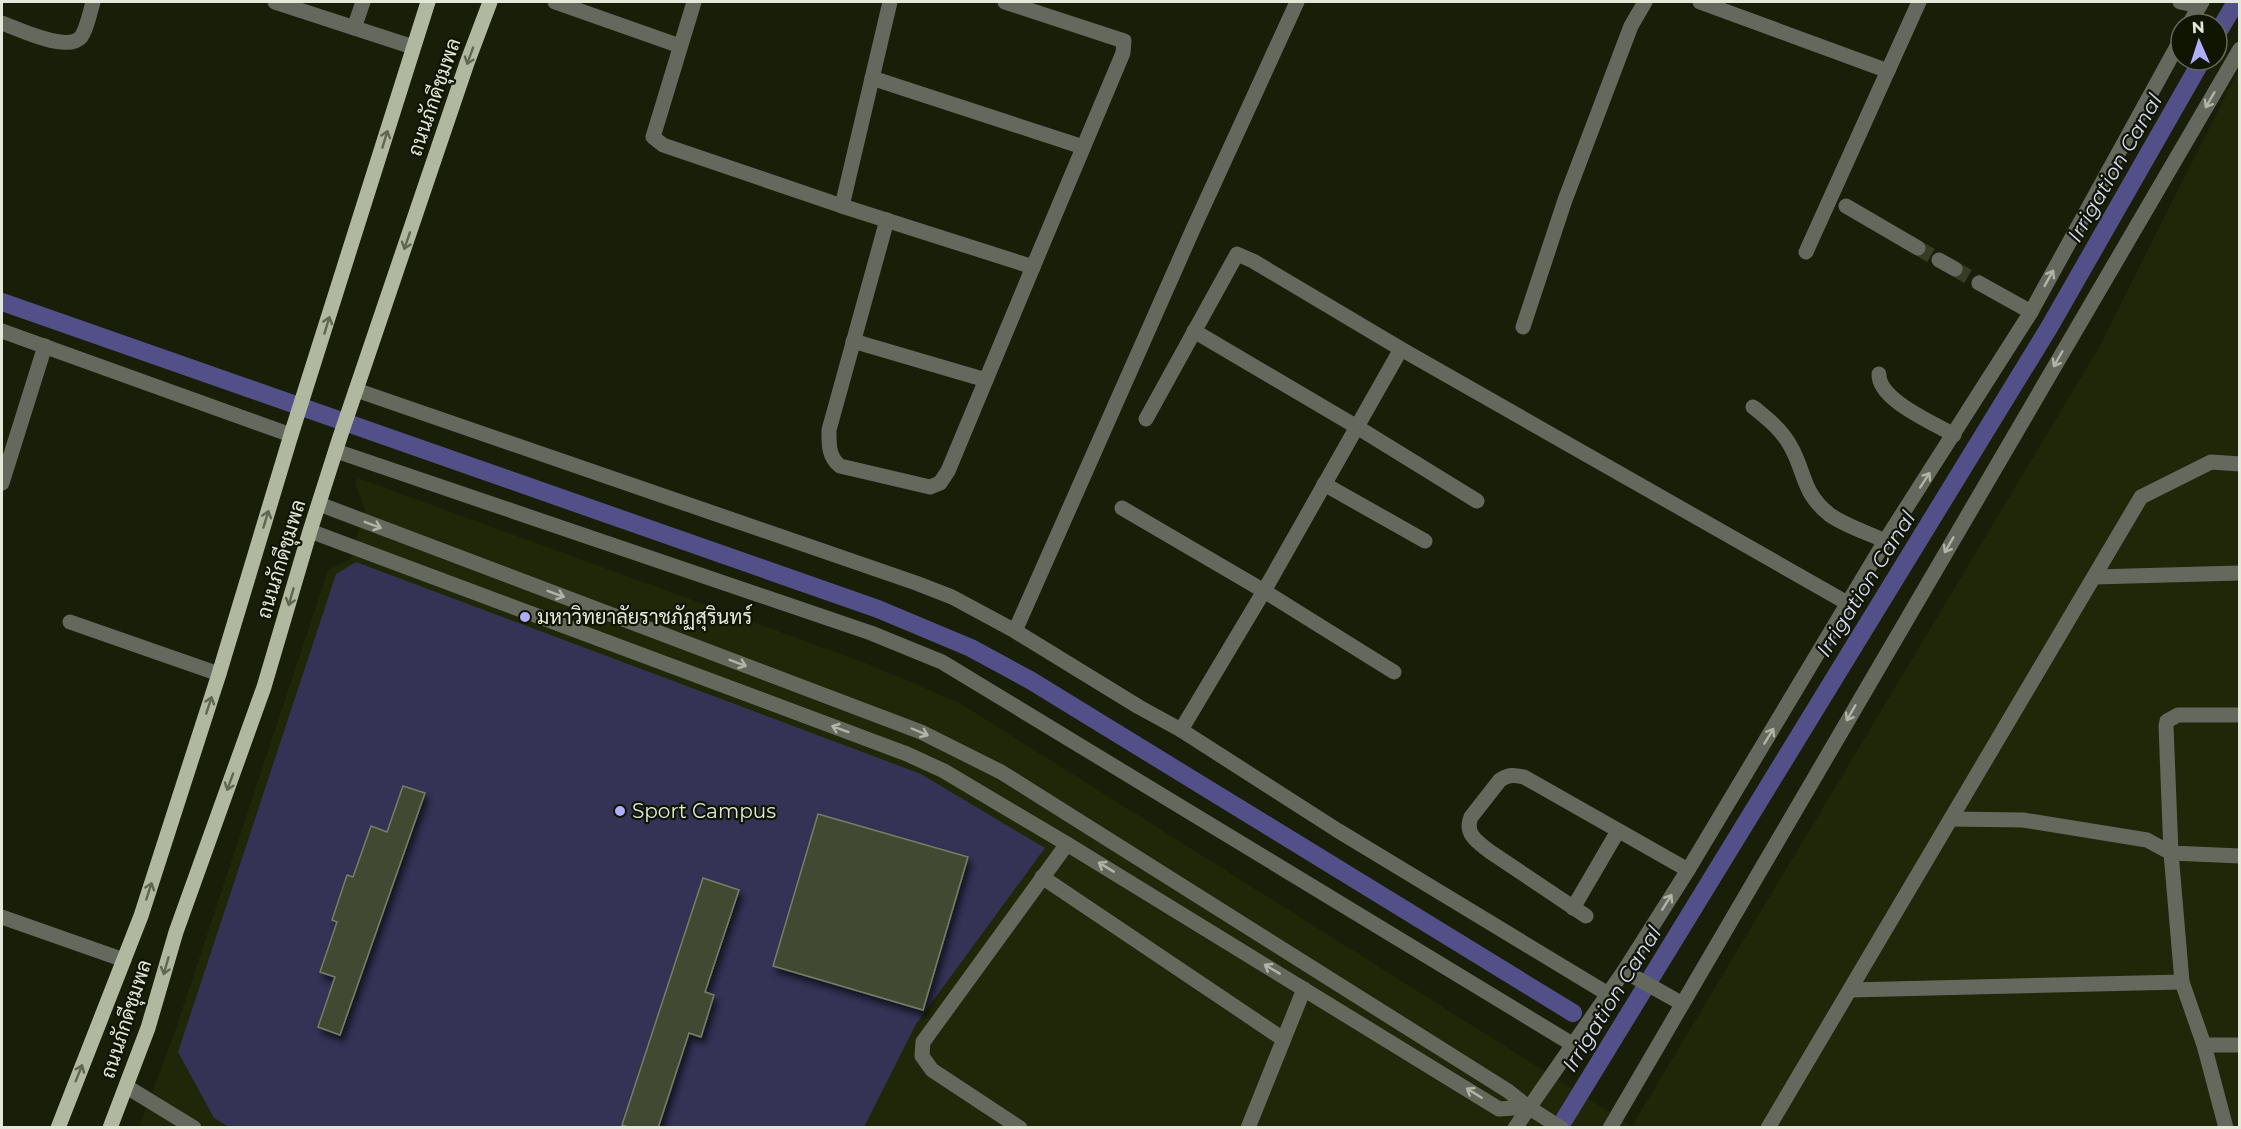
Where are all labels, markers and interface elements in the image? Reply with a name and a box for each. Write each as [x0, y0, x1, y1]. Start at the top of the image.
north arrow [2169, 12, 2229, 72]
text: N [2191, 18, 2205, 37]
street label: ถนนภักดีชุมพล [402, 35, 467, 160]
one-way arrow [463, 46, 474, 65]
water label: Irrigation Canal [2062, 89, 2167, 246]
one-way arrow [2204, 91, 2216, 108]
one-way arrow [380, 130, 391, 149]
one-way arrow [400, 231, 411, 250]
one-way arrow [2044, 270, 2056, 287]
one-way arrow [322, 316, 333, 335]
one-way arrow [2052, 349, 2063, 367]
one-way arrow [1919, 472, 1931, 489]
street label: ถนนภักดีชุมพล [251, 496, 312, 622]
water label: Irrigation Canal [1811, 506, 1921, 661]
one-way arrow [261, 510, 272, 529]
one-way arrow [364, 520, 382, 531]
one-way arrow [1943, 536, 1955, 553]
one-way arrow [285, 587, 296, 606]
one-way arrow [546, 589, 565, 600]
place label: มหาวิทยาลัยราชภัฏสุรินทร์ [537, 603, 752, 631]
marker: มหาวิทยาลัยราชภัฏสุรินทร์ [518, 610, 532, 624]
one-way arrow [728, 658, 747, 669]
one-way arrow [204, 696, 215, 715]
one-way arrow [1844, 704, 1856, 721]
one-way arrow [832, 723, 850, 734]
one-way arrow [911, 727, 929, 739]
one-way arrow [1763, 728, 1775, 745]
one-way arrow [223, 772, 234, 791]
place label: Sport Campus [632, 799, 776, 823]
marker: Sport Campus [613, 804, 627, 818]
one-way arrow [1097, 861, 1114, 874]
one-way arrow [144, 882, 155, 901]
one-way arrow [1661, 894, 1674, 911]
water label: Irrigation Canal [1557, 921, 1667, 1076]
street label: ถนนภักดีชุมพล [95, 956, 158, 1082]
one-way arrow [160, 956, 171, 975]
one-way arrow [1264, 963, 1281, 975]
one-way arrow [75, 1064, 86, 1083]
one-way arrow [1466, 1087, 1483, 1099]

